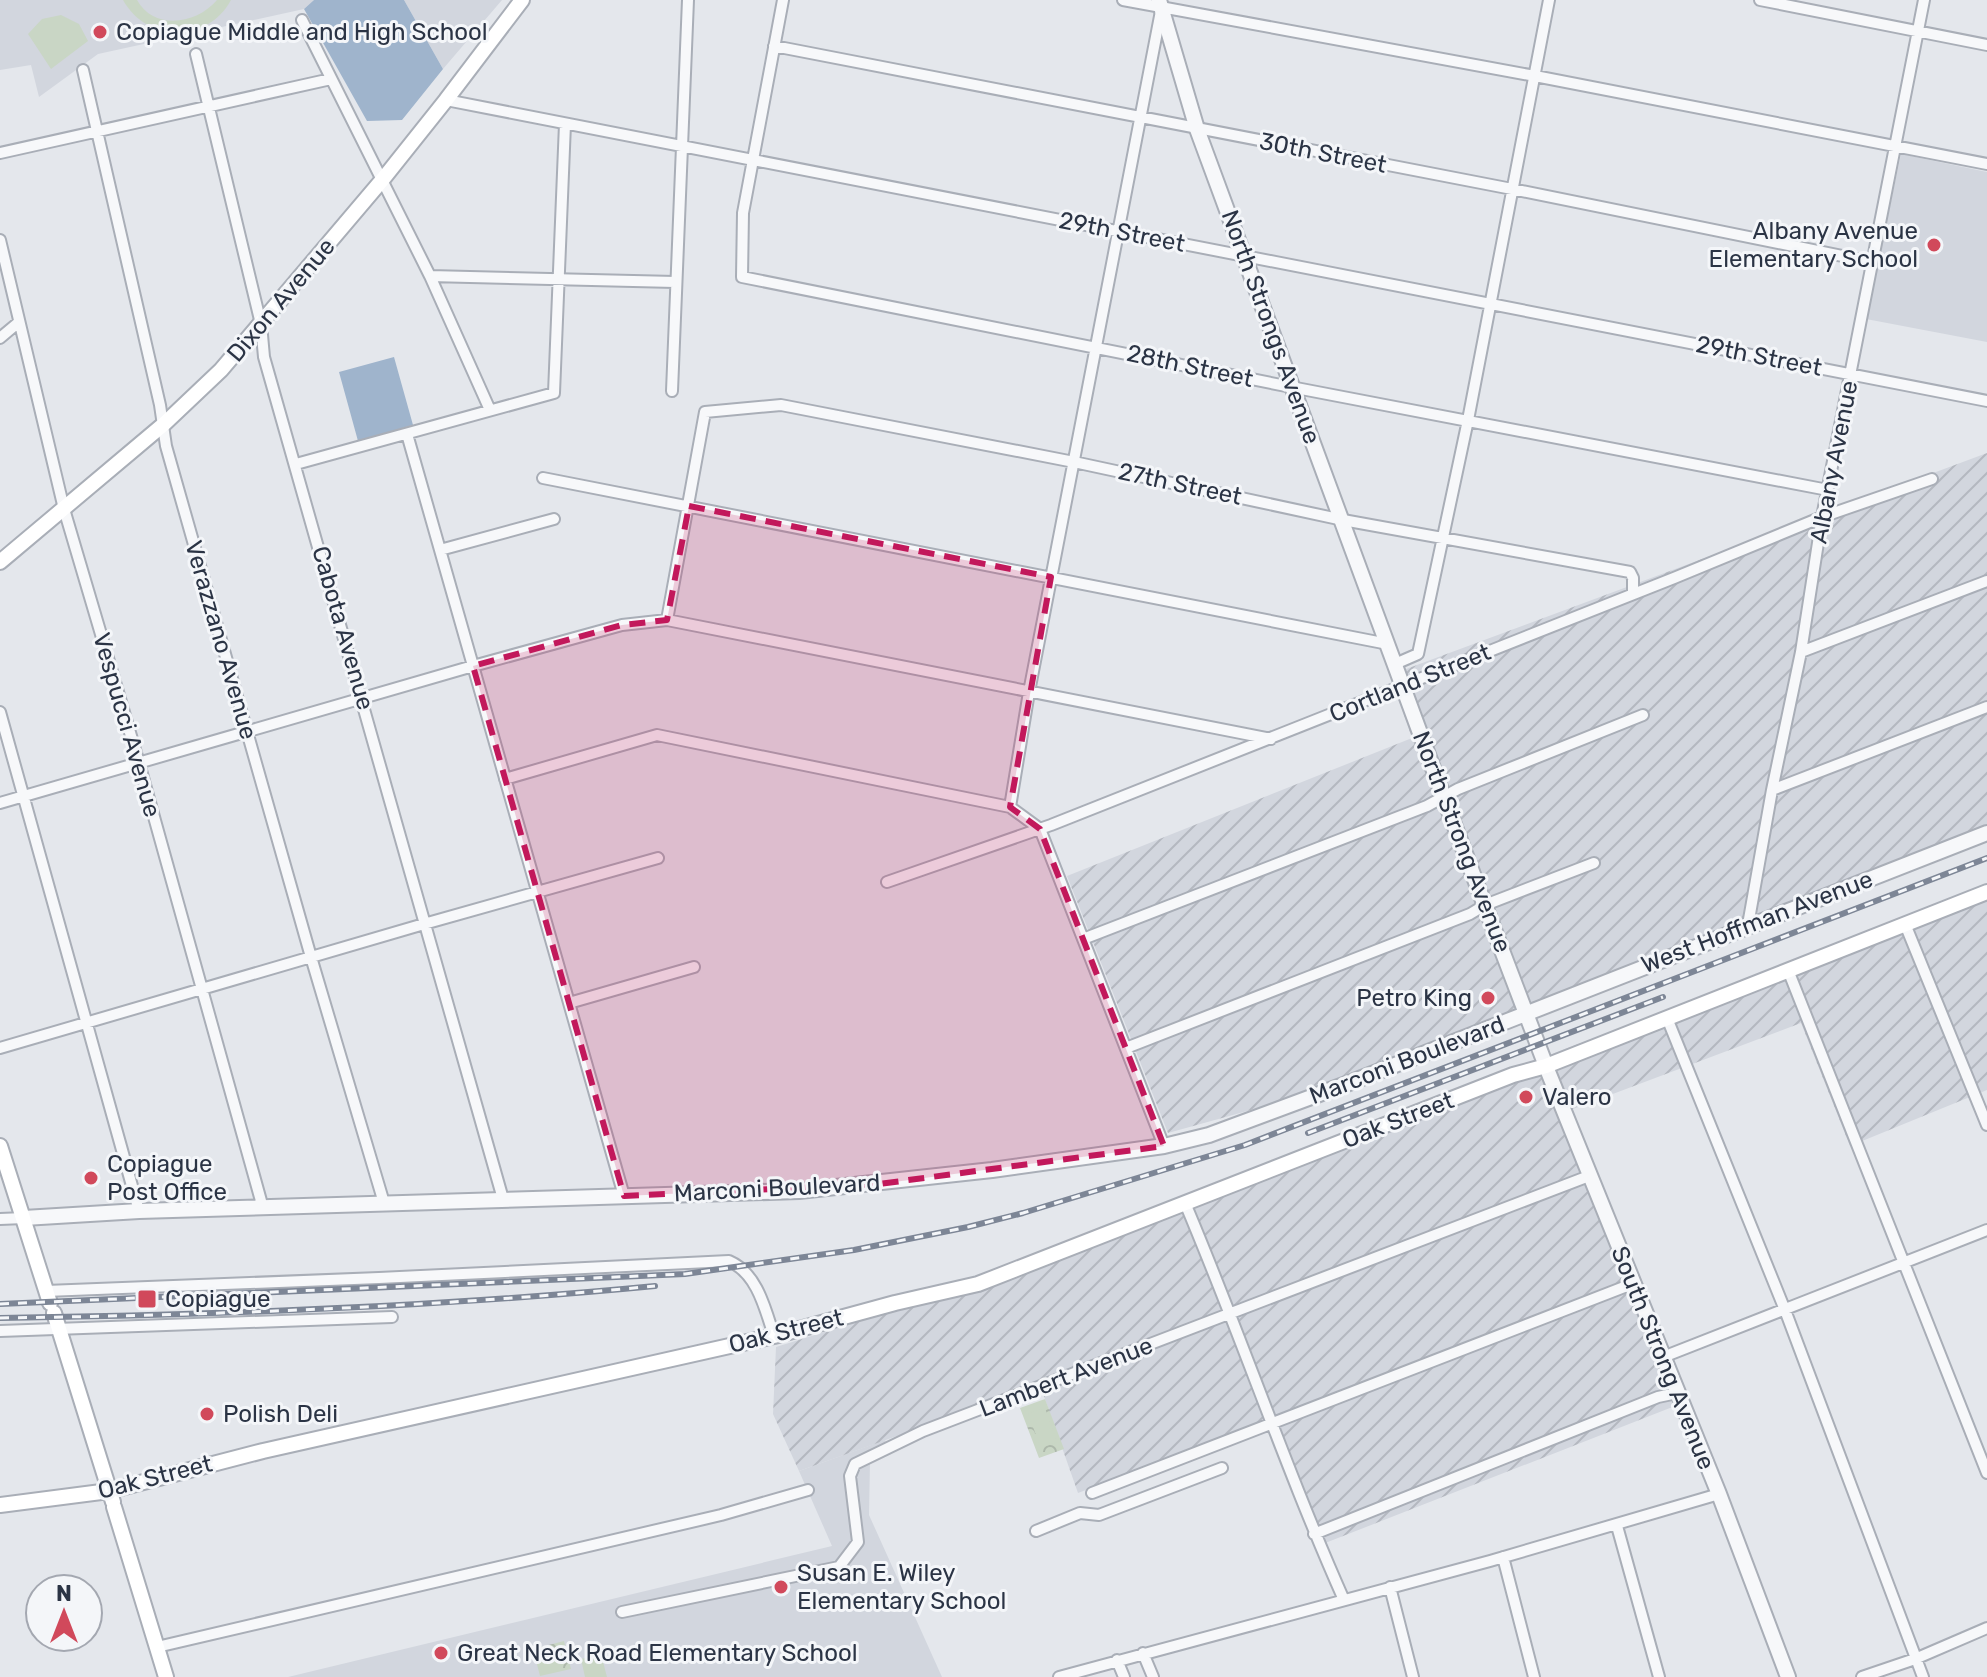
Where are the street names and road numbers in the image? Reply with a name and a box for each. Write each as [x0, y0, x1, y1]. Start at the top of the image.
street label: 30th Street [1257, 127, 1389, 179]
street label: 29th Street [1057, 206, 1187, 258]
street label: North Strongs Avenue [1216, 206, 1326, 448]
street label: Dixon Avenue [221, 233, 341, 367]
street label: 29th Street [1694, 330, 1824, 382]
street label: 28th Street [1124, 339, 1256, 393]
street label: Albany Avenue [1804, 378, 1864, 546]
street label: 27th Street [1116, 457, 1244, 511]
street label: Verazzano Avenue [179, 537, 263, 743]
street label: Cabota Avenue [306, 543, 380, 713]
street label: Vespucci Avenue [87, 630, 167, 820]
street label: Cortland Street [1325, 638, 1495, 728]
street label: North Strong Avenue [1407, 727, 1517, 957]
street label: West Hoffman Avenue [1637, 865, 1877, 979]
street label: Marconi Boulevard [1305, 1010, 1509, 1110]
street label: Oak Street [1338, 1086, 1458, 1154]
street label: Marconi Boulevard [673, 1169, 881, 1207]
street label: South Strong Avenue [1605, 1242, 1721, 1474]
street label: Oak Street [726, 1303, 846, 1359]
street label: Lambert Avenue [975, 1331, 1157, 1423]
street label: Oak Street [95, 1449, 215, 1505]

